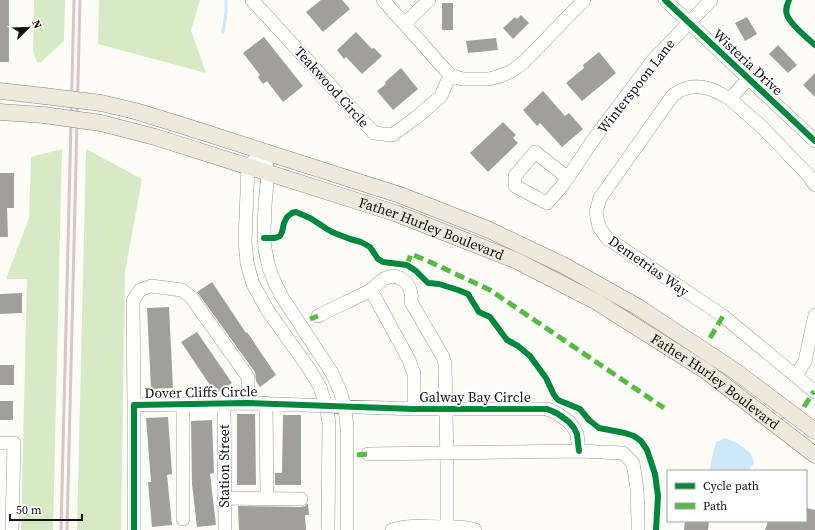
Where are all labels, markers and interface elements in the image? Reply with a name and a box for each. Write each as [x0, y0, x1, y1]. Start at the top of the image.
north arrow [8, 8, 48, 48]
text: N [28, 18, 45, 31]
street label: Wisteria Drive [709, 24, 787, 100]
street label: Winterspoon Lane [593, 34, 679, 138]
street label: Teakwood Circle [290, 42, 374, 132]
street label: Father Hurley Boulevard [356, 192, 507, 265]
street label: Demetrias Way [605, 231, 694, 302]
street label: Father Hurley Boulevard [647, 329, 784, 434]
street label: Dover Cliffs Circle [144, 381, 258, 403]
street label: Galway Bay Circle [419, 387, 531, 407]
street label: Station Street [214, 424, 234, 508]
legend [667, 470, 807, 522]
text: Cycle path [703, 478, 759, 494]
scale bar [10, 496, 82, 522]
text: Path [703, 498, 727, 514]
text: 50 m [16, 502, 42, 518]

